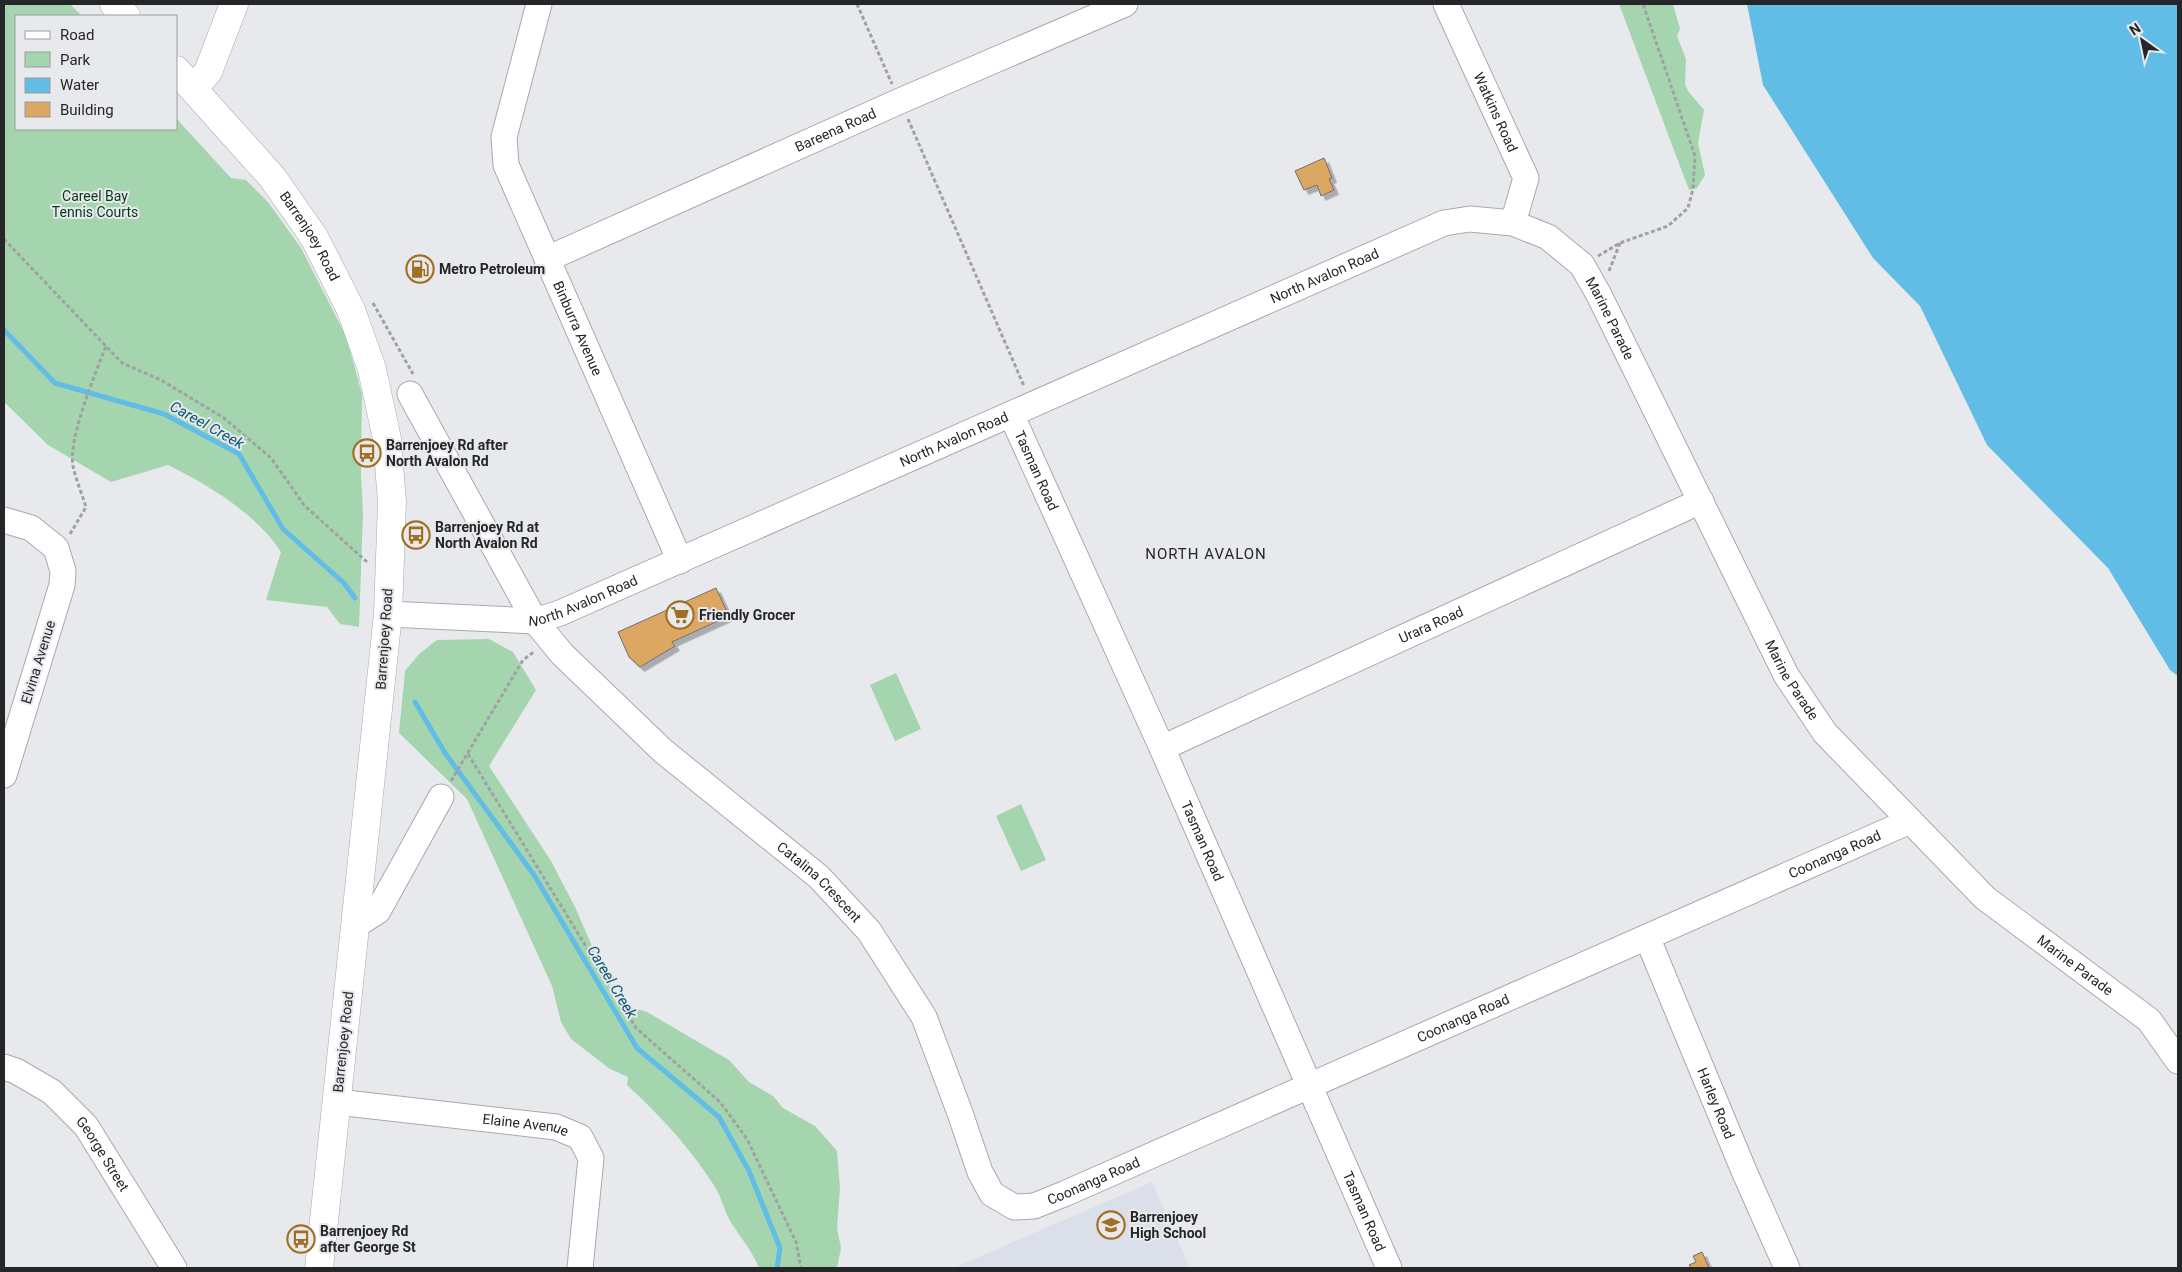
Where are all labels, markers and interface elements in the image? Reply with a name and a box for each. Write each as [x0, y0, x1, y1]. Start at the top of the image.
legend [15, 15, 178, 130]
north arrow [2117, 15, 2167, 65]
text: N [2126, 20, 2143, 39]
text: Road [60, 26, 94, 44]
text: Park [60, 51, 91, 69]
street label: Watkins Road [1471, 70, 1521, 154]
text: Water [60, 76, 99, 94]
text: Building [60, 101, 114, 119]
street label: Bareena Road [793, 105, 878, 155]
park label: Careel Bay Tennis Courts [52, 188, 138, 220]
street label: Barrenjoey Road [277, 188, 343, 283]
street label: North Avalon Road [1268, 245, 1381, 307]
fuel station icon: Metro Petroleum [405, 254, 435, 284]
place label: Metro Petroleum [439, 261, 545, 277]
street label: Marine Parade [1582, 274, 1637, 362]
street label: Binburra Avenue [550, 279, 606, 378]
water label: Careel Creek [167, 397, 248, 453]
street label: North Avalon Road [897, 408, 1011, 470]
street label: Tasman Road [1012, 428, 1061, 513]
place label: Barrenjoey Rd after North Avalon Rd [386, 437, 508, 469]
bus stop icon: Barrenjoey Rd after North Avalon Rd [352, 438, 382, 468]
place label: Barrenjoey Rd at North Avalon Rd [435, 519, 539, 551]
bus stop icon: Barrenjoey Rd at North Avalon Rd [401, 520, 431, 550]
district label: NORTH AVALON [1145, 545, 1267, 563]
street label: North Avalon Road [528, 572, 640, 629]
street label: Barrenjoey Road [372, 588, 396, 690]
supermarket icon: Friendly Grocer [665, 600, 695, 630]
street label: Urara Road [1396, 603, 1466, 646]
place label: Friendly Grocer [699, 607, 795, 623]
street label: Elvina Avenue [18, 618, 58, 706]
street label: Marine Parade [1762, 637, 1822, 723]
street label: Tasman Road [1178, 798, 1227, 883]
street label: Coonanga Road [1786, 827, 1883, 882]
street label: Catalina Crescent [774, 838, 865, 926]
street label: Marine Parade [2034, 932, 2116, 999]
water label: Careel Creek [583, 942, 641, 1022]
street label: Barrenjoey Road [330, 991, 356, 1093]
street label: Coonanga Road [1414, 991, 1512, 1045]
street label: Harley Road [1694, 1065, 1738, 1141]
street label: Elaine Avenue [482, 1111, 571, 1139]
street label: George Street [73, 1113, 133, 1195]
street label: Coonanga Road [1045, 1154, 1142, 1208]
street label: Tasman Road [1340, 1169, 1389, 1254]
place label: Barrenjoey High School [1130, 1209, 1206, 1241]
school or university icon: Barrenjoey High School [1096, 1210, 1126, 1240]
place label: Barrenjoey Rd after George St [320, 1223, 416, 1255]
bus stop icon: Barrenjoey Rd after George St [286, 1224, 316, 1254]

